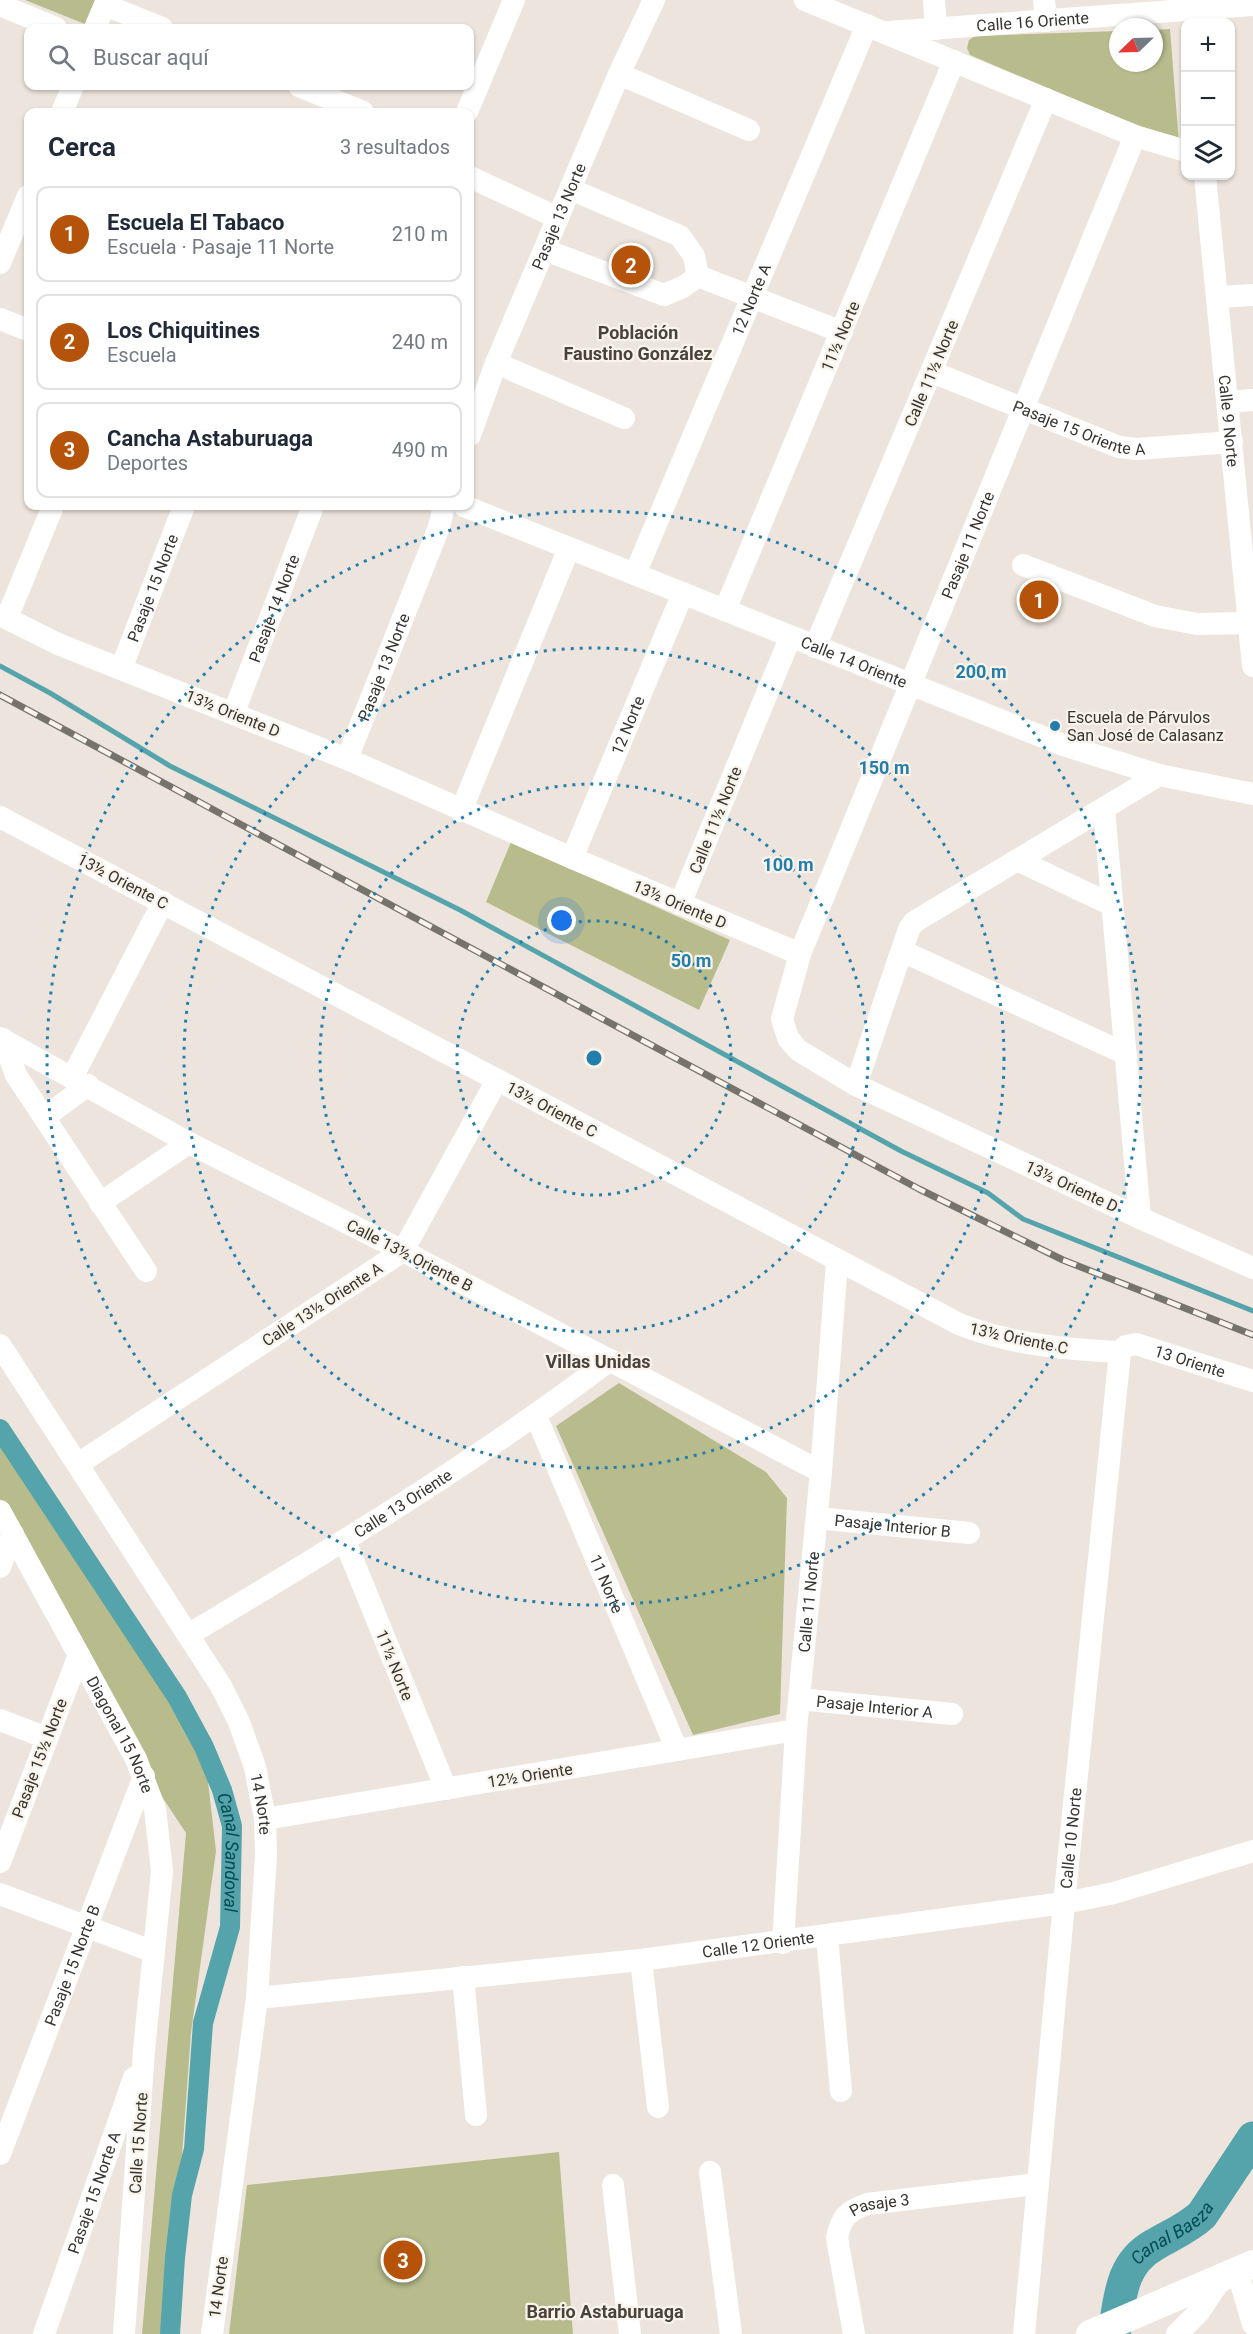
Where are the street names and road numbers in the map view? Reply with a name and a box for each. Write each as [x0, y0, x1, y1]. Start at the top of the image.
street label: Calle 16 Oriente [976, 8, 1090, 35]
street label: Pasaje 13 Norte [528, 160, 590, 273]
street label: 12 Norte A [728, 260, 775, 339]
street label: 11½ Norte [817, 298, 864, 374]
street label: Calle 11½ Norte [900, 317, 962, 429]
street label: Calle 9 Norte [1215, 374, 1242, 468]
street label: Pasaje 15 Oriente A [1010, 396, 1147, 459]
street label: Pasaje 11 Norte [938, 489, 998, 602]
street label: Pasaje 15 Norte [123, 531, 182, 645]
street label: Pasaje 14 Norte [245, 552, 303, 665]
street label: Pasaje 13 Norte [354, 611, 414, 724]
street label: Calle 14 Oriente [798, 632, 910, 692]
street label: 13½ Oriente D [183, 686, 283, 741]
street label: 12 Norte [607, 693, 649, 758]
street label: Calle 11½ Norte [685, 764, 746, 877]
street label: 13½ Oriente C [74, 850, 171, 913]
street label: 13½ Oriente D [630, 876, 730, 933]
street label: 13½ Oriente C [503, 1078, 600, 1141]
street label: 13½ Oriente D [1022, 1157, 1121, 1216]
street label: Calle 13½ Oriente B [344, 1215, 476, 1295]
street label: Calle 13½ Oriente A [259, 1258, 386, 1350]
street label: 13½ Oriente C [968, 1319, 1070, 1358]
street label: 13 Oriente [1152, 1341, 1228, 1382]
street label: Calle 13 Oriente [350, 1465, 456, 1542]
street label: Pasaje Interior B [834, 1511, 952, 1541]
street label: Calle 11 Norte [795, 1551, 823, 1653]
street label: 11 Norte [586, 1552, 627, 1616]
street label: 11½ Norte [372, 1627, 417, 1703]
street label: Diagonal 15 Norte [82, 1673, 157, 1796]
street label: Pasaje Interior A [815, 1692, 934, 1722]
street label: Pasaje 15½ Norte [8, 1696, 71, 1821]
street label: 12½ Oriente [486, 1759, 574, 1792]
street label: 14 Norte [246, 1772, 274, 1835]
street label: Calle 10 Norte [1057, 1787, 1086, 1890]
street label: Pasaje 15 Norte B [41, 1902, 104, 2029]
street label: Calle 12 Oriente [701, 1928, 815, 1962]
street label: Calle 15 Norte [125, 2092, 152, 2194]
street label: Pasaje 15 Norte A [64, 2128, 125, 2256]
street label: Pasaje 3 [846, 2190, 910, 2221]
street label: 14 Norte [205, 2255, 232, 2319]

